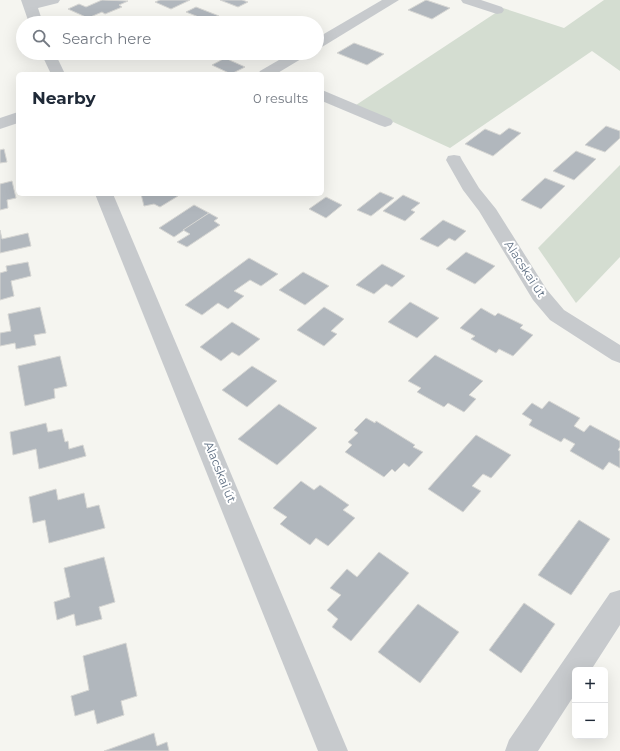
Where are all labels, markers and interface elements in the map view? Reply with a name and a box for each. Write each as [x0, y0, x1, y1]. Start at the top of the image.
search box [16, 16, 324, 60]
icon: search [30, 27, 52, 49]
text: Search here [62, 29, 151, 48]
text: Nearby [32, 88, 96, 108]
text: 0 results [253, 90, 308, 106]
street label: Alacskai út [501, 237, 549, 300]
street label: Alacskai út [201, 439, 240, 505]
map controls [572, 667, 608, 739]
button: + [572, 667, 608, 703]
button: − [572, 703, 608, 739]

